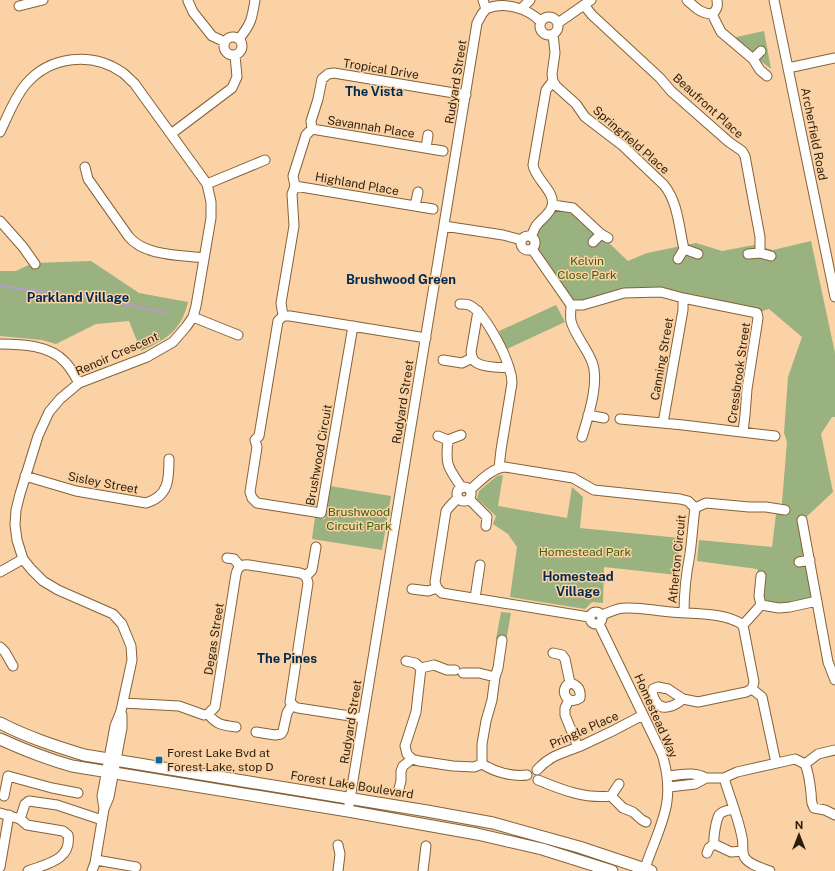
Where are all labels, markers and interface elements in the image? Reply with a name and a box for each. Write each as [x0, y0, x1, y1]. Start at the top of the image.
street label: Rudyard Street [442, 39, 470, 125]
street label: Tropical Drive [342, 56, 420, 82]
street label: Beaufront Place [670, 71, 746, 141]
district label: The Vista [345, 84, 403, 99]
street label: Archerfield Road [798, 86, 830, 182]
street label: Springfield Place [590, 103, 672, 177]
street label: Savannah Place [326, 113, 416, 141]
street label: Highland Place [314, 170, 400, 198]
park label: Kelvin Close Park [557, 254, 617, 282]
district label: Brushwood Green [346, 272, 456, 287]
district label: Parkland Village [27, 290, 129, 305]
street label: Canning Street [648, 316, 676, 402]
street label: Cressbrook Street [725, 321, 753, 424]
street label: Renoir Crescent [73, 329, 161, 379]
street label: Rudyard Street [389, 359, 417, 445]
street label: Brushwood Circuit [303, 403, 335, 507]
street label: Sisley Street [67, 469, 140, 497]
park label: Brushwood Circuit Park [326, 505, 392, 533]
street label: Atherton Circuit [665, 514, 689, 604]
park label: Homestead Park [539, 545, 632, 559]
district label: Homestead Village [542, 569, 614, 599]
street label: Degas Street [201, 602, 227, 676]
district label: The Pines [257, 651, 317, 666]
street label: Homestead Way [631, 672, 681, 761]
street label: Rudyard Street [337, 679, 365, 765]
street label: Pringle Place [547, 708, 621, 751]
place label: Forest Lake Bvd at Forest Lake, stop D [167, 746, 274, 774]
marker: Forest Lake Bvd at Forest Lake, stop D [154, 755, 164, 765]
street label: Forest Lake Boulevard [290, 768, 414, 802]
north arrow [779, 815, 819, 855]
text: N [795, 819, 803, 831]

